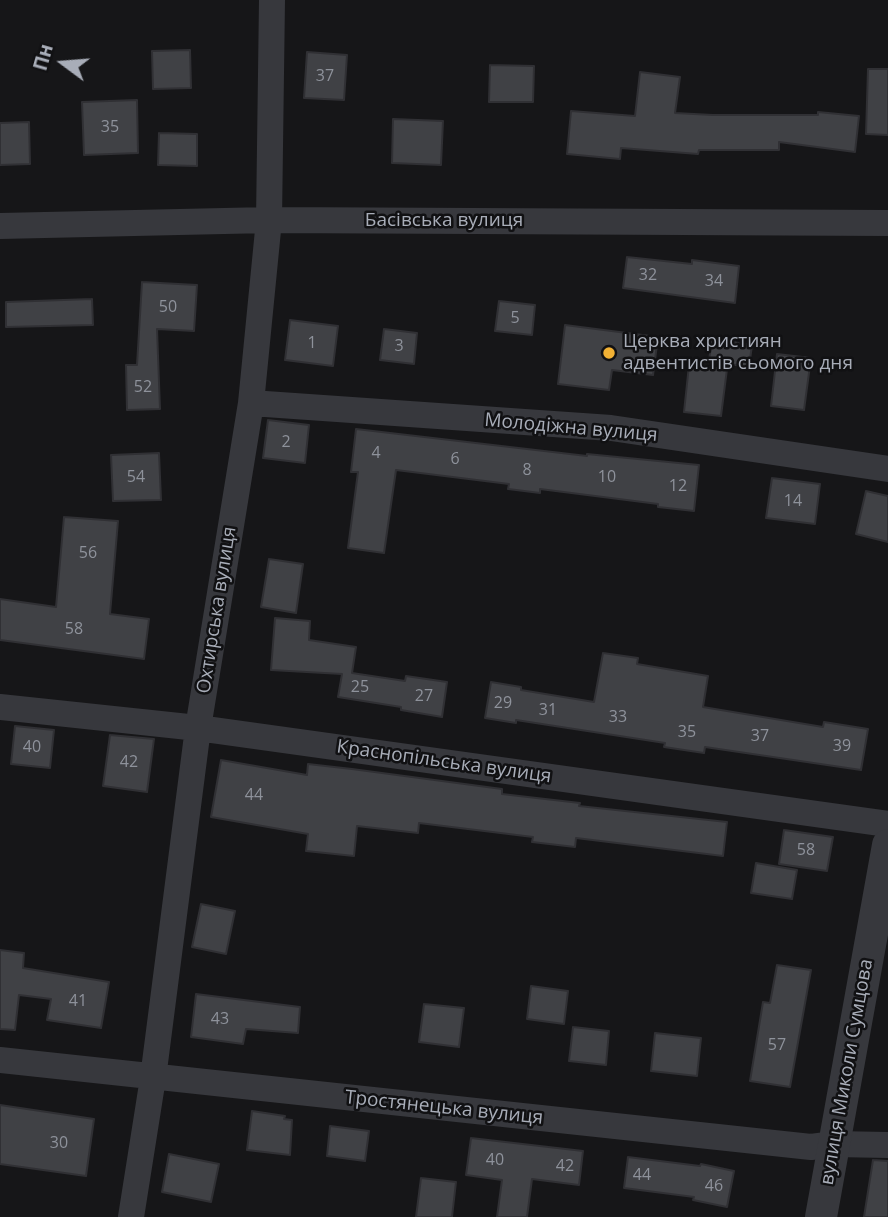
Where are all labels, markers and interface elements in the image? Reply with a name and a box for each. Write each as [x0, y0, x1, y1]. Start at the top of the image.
north arrow [28, 28, 98, 98]
text: Пн [27, 41, 59, 74]
house number: 37 [316, 66, 334, 86]
house number: 35 [101, 117, 119, 137]
street label: Басівська вулиця [365, 210, 523, 232]
house number: 32 [639, 265, 657, 285]
house number: 34 [705, 271, 723, 291]
house number: 50 [159, 297, 177, 317]
house number: 5 [510, 308, 520, 328]
place label: Церква християн адвентистів сьомого дня [623, 331, 853, 375]
house number: 1 [307, 333, 317, 353]
house number: 3 [394, 336, 404, 356]
marker: Церква християн адвентистів сьомого дня [601, 345, 617, 361]
house number: 52 [134, 377, 152, 397]
street label: Молодіжна вулиця [483, 409, 659, 447]
house number: 2 [281, 432, 291, 452]
house number: 4 [371, 443, 381, 463]
house number: 6 [450, 449, 460, 469]
house number: 8 [522, 460, 532, 480]
house number: 54 [127, 467, 145, 487]
house number: 10 [598, 467, 616, 487]
house number: 12 [669, 476, 687, 496]
house number: 14 [784, 491, 802, 511]
street label: Охтирська вулиця [193, 525, 241, 695]
house number: 56 [79, 543, 97, 563]
house number: 58 [65, 619, 83, 639]
house number: 25 [351, 677, 369, 697]
house number: 27 [415, 686, 433, 706]
house number: 29 [494, 693, 512, 713]
house number: 31 [539, 700, 557, 720]
house number: 33 [609, 707, 627, 727]
house number: 35 [678, 722, 696, 742]
house number: 37 [751, 726, 769, 746]
street label: Краснопільська вулиця [335, 736, 553, 788]
house number: 39 [833, 736, 851, 756]
house number: 40 [23, 737, 41, 757]
house number: 42 [120, 752, 138, 772]
house number: 44 [245, 785, 263, 805]
house number: 58 [797, 840, 815, 860]
street label: вулиця Миколи Сумцова [816, 957, 878, 1187]
house number: 41 [69, 991, 87, 1011]
house number: 43 [211, 1009, 229, 1029]
house number: 57 [768, 1035, 786, 1055]
street label: Тростянецька вулиця [344, 1086, 544, 1130]
house number: 30 [50, 1133, 68, 1153]
house number: 40 [486, 1150, 504, 1170]
house number: 42 [556, 1156, 574, 1176]
house number: 44 [633, 1165, 651, 1185]
house number: 46 [705, 1176, 723, 1196]

